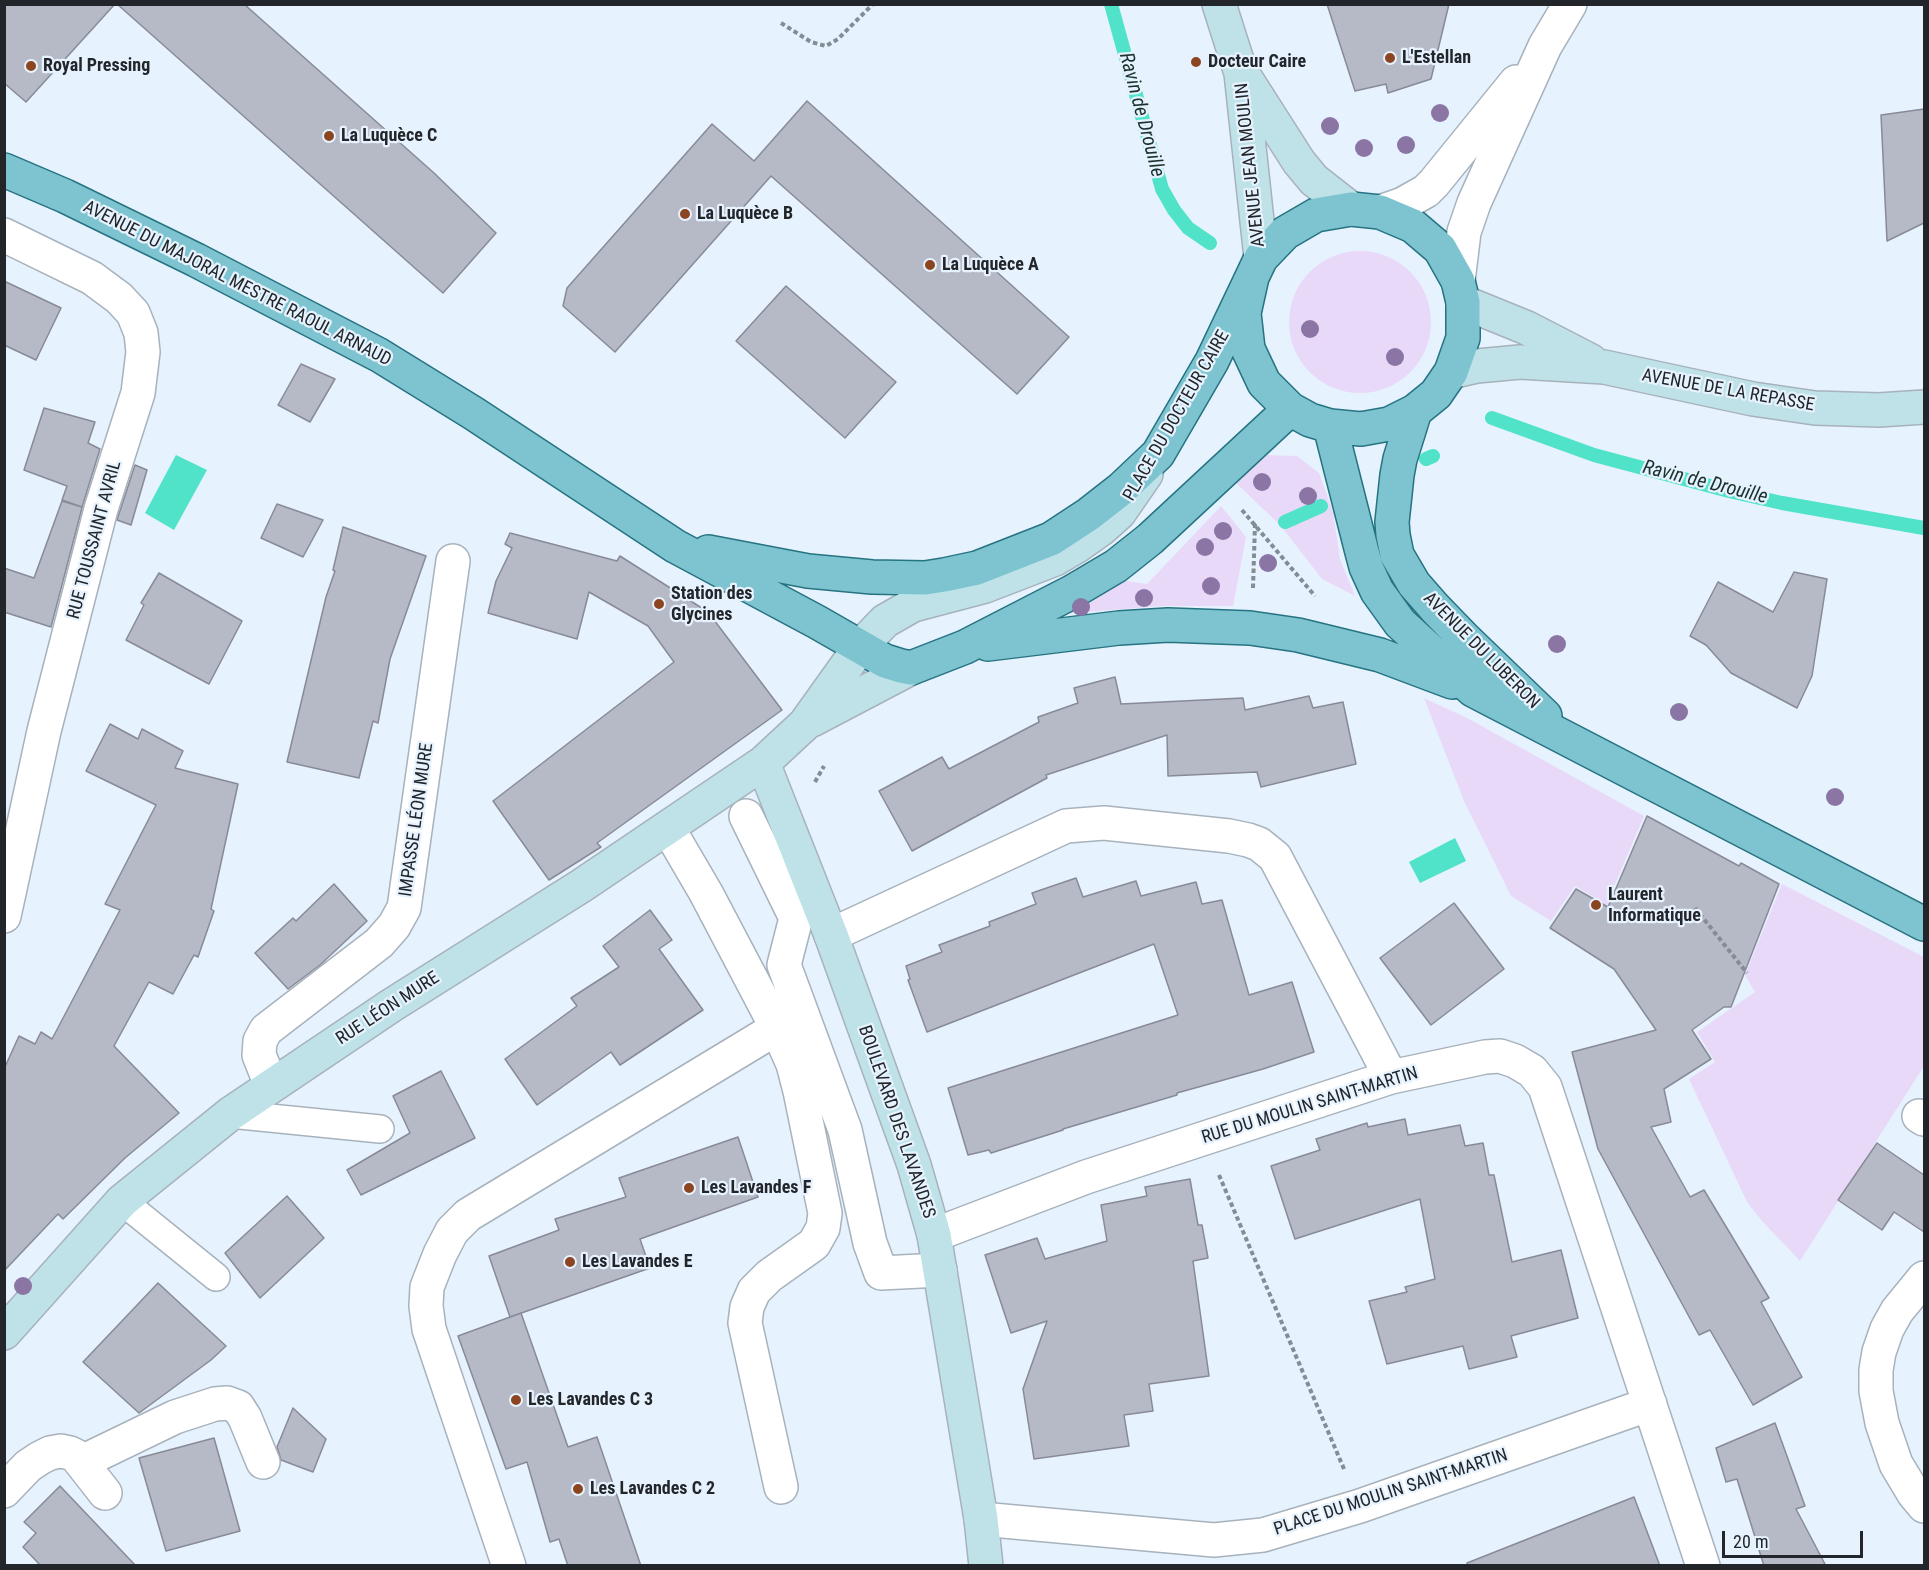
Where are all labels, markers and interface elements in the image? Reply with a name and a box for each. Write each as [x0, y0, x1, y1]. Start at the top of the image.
place label: L'Estellan [1402, 47, 1471, 69]
water label: Ravin de Drouille [1113, 50, 1169, 180]
place label: Docteur Caire [1208, 51, 1306, 73]
marker: L'Estellan [1383, 51, 1397, 65]
place label: Royal Pressing [43, 55, 150, 77]
marker: Docteur Caire [1189, 55, 1203, 69]
marker: Royal Pressing [24, 59, 38, 73]
street label: AVENUE JEAN MOULIN [1232, 82, 1270, 248]
place label: La Luquèce C [341, 125, 437, 147]
marker: La Luquèce C [322, 129, 336, 143]
street label: AVENUE DU MAJORAL MESTRE RAOUL ARNAUD [79, 197, 395, 371]
place label: La Luquèce B [697, 203, 793, 225]
marker: La Luquèce B [678, 207, 692, 221]
place label: La Luquèce A [942, 254, 1039, 276]
marker: La Luquèce A [923, 258, 937, 272]
street label: PLACE DU DOCTEUR CAIRE [1119, 327, 1235, 505]
street label: AVENUE DE LA REPASSE [1640, 365, 1816, 417]
water label: Ravin de Drouille [1640, 456, 1770, 510]
street label: RUE TOUSSAINT AVRIL [63, 458, 127, 622]
place label: Station des Glycines [671, 583, 752, 626]
street label: AVENUE DU LUBERON [1418, 588, 1544, 714]
marker: Station des Glycines [652, 597, 666, 611]
street label: IMPASSE LÉON MURE [396, 742, 438, 898]
place label: Laurent Informatique [1608, 884, 1701, 926]
marker: Laurent Informatique [1589, 898, 1603, 912]
street label: RUE LÉON MURE [332, 968, 444, 1050]
street label: BOULEVARD DES LAVANDES [853, 1023, 939, 1221]
street label: RUE DU MOULIN SAINT-MARTIN [1199, 1063, 1421, 1149]
place label: Les Lavandes F [701, 1177, 811, 1199]
marker: Les Lavandes F [682, 1181, 696, 1195]
place label: Les Lavandes E [582, 1251, 692, 1273]
marker: Les Lavandes E [563, 1255, 577, 1269]
place label: Les Lavandes C 3 [528, 1389, 653, 1411]
marker: Les Lavandes C 3 [509, 1393, 523, 1407]
street label: PLACE DU MOULIN SAINT-MARTIN [1271, 1445, 1511, 1541]
place label: Les Lavandes C 2 [590, 1478, 715, 1500]
marker: Les Lavandes C 2 [571, 1482, 585, 1496]
scale bar [1725, 1519, 1866, 1557]
text: 20 m [1733, 1531, 1768, 1552]

